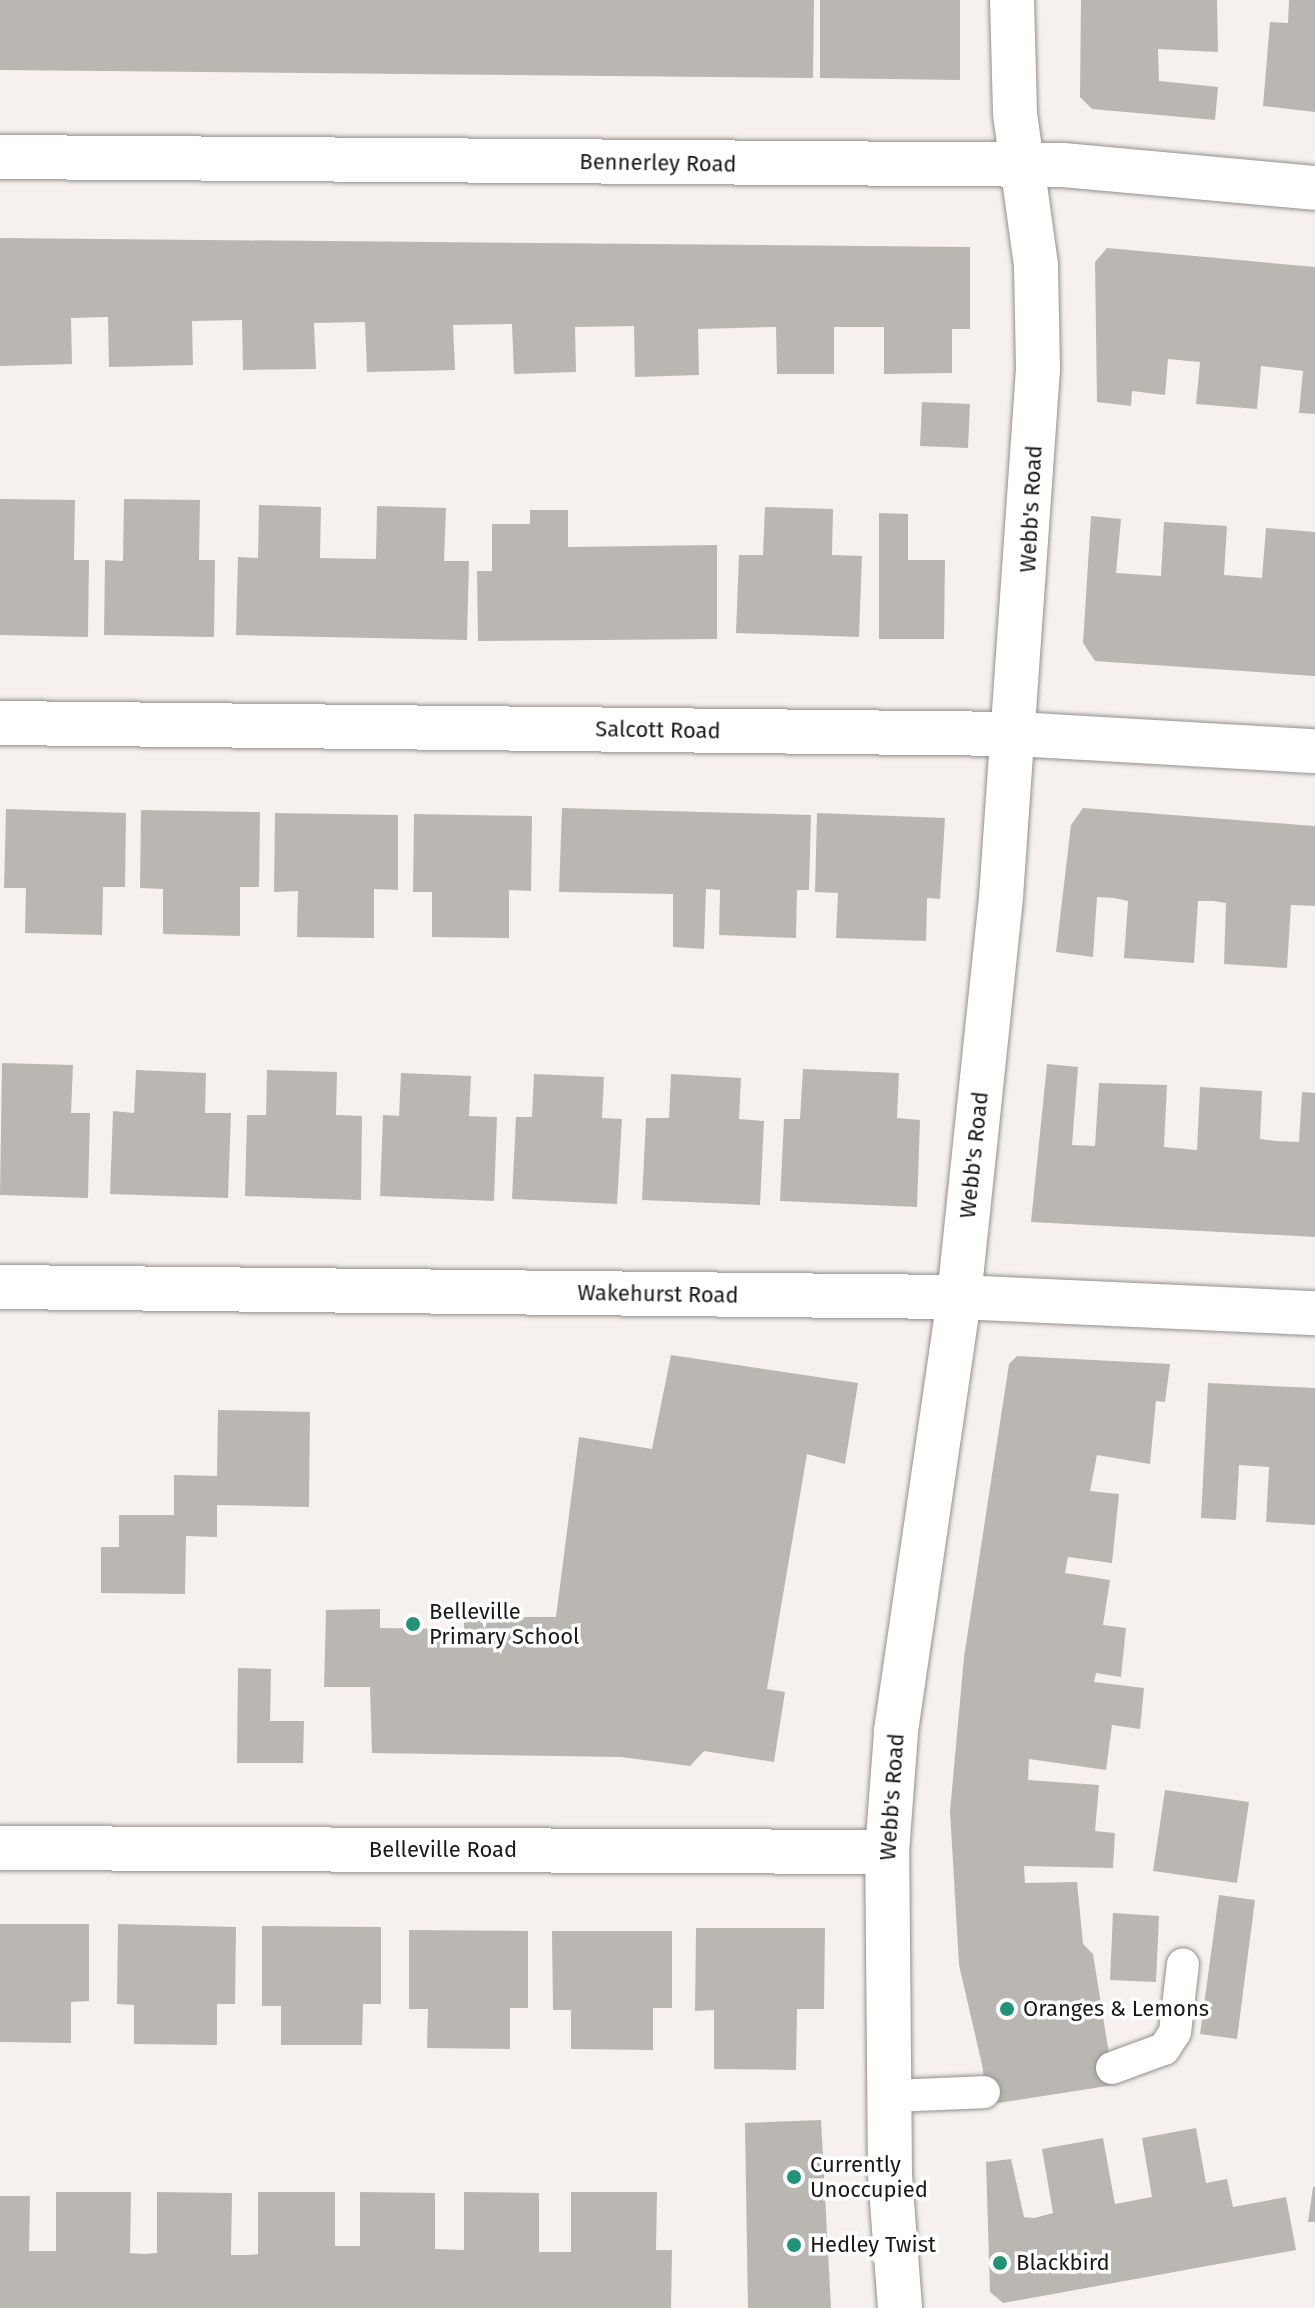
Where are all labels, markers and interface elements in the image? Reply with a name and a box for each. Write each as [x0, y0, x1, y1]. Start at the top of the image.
street label: Bennerley Road [579, 148, 737, 178]
street label: Webb's Road [1014, 445, 1048, 573]
street label: Salcott Road [595, 716, 721, 744]
street label: Webb's Road [954, 1090, 994, 1220]
street label: Wakehurst Road [577, 1279, 739, 1309]
place label: Belleville Primary School [429, 1598, 580, 1650]
marker: Belleville Primary School [404, 1615, 422, 1633]
street label: Webb's Road [874, 1733, 910, 1861]
street label: Belleville Road [369, 1837, 517, 1863]
place label: Oranges & Lemons [1023, 1996, 1209, 2022]
marker: Oranges & Lemons [998, 2000, 1016, 2018]
place label: Currently Unoccupied [810, 2151, 928, 2202]
marker: Currently Unoccupied [785, 2168, 803, 2186]
place label: Hedley Twist [810, 2232, 936, 2258]
marker: Hedley Twist [785, 2236, 803, 2254]
place label: Blackbird [1016, 2250, 1110, 2276]
marker: Blackbird [991, 2254, 1009, 2272]

